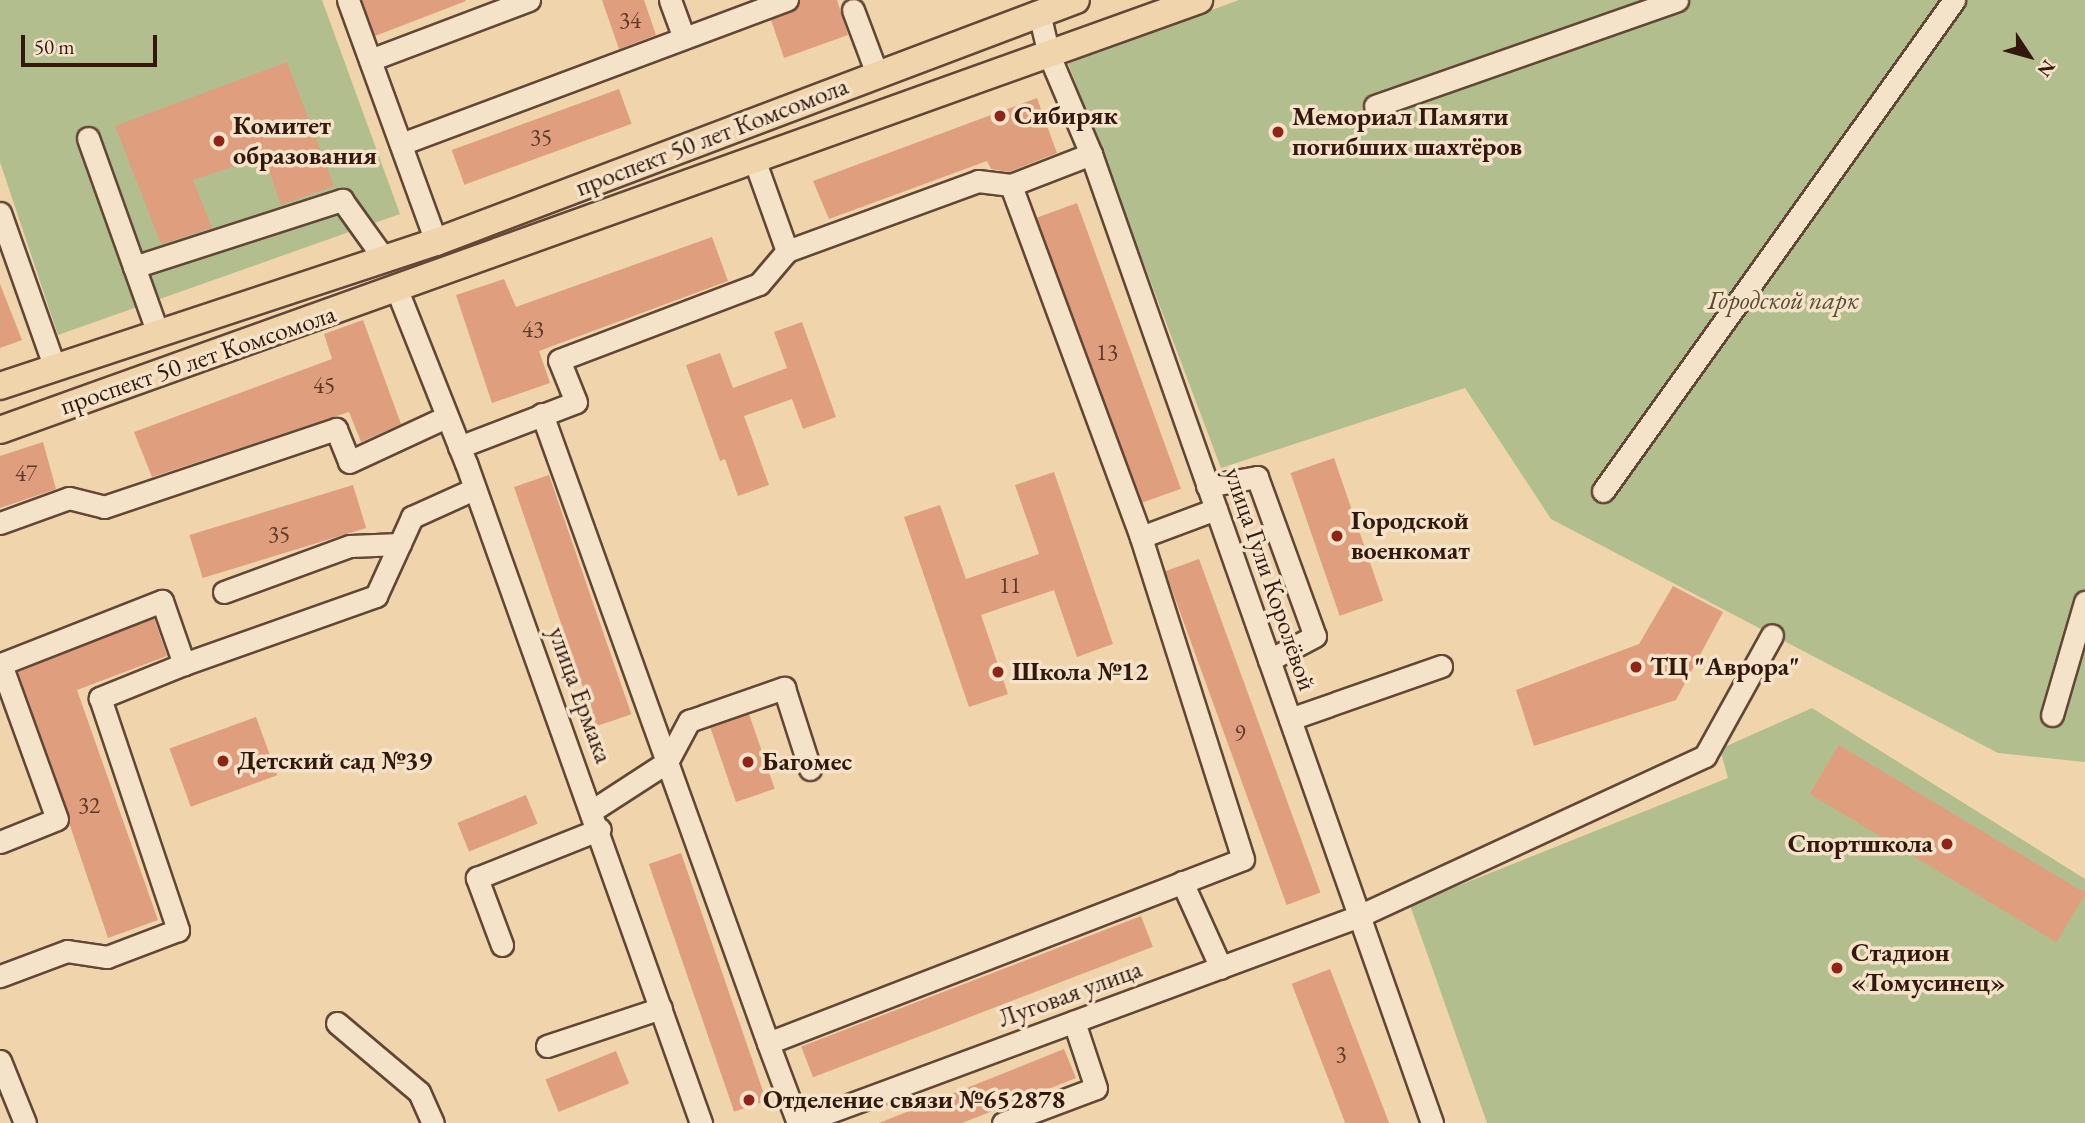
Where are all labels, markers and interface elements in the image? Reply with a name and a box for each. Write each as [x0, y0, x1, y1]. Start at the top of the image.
house number: 34 [619, 6, 641, 34]
scale bar [24, 21, 161, 65]
north arrow [1994, 21, 2064, 91]
text: 50 m [34, 33, 75, 60]
text: N [2032, 55, 2061, 82]
street label: проспект 50 лет Комсомола [571, 71, 853, 203]
place label: Сибиряк [1014, 100, 1118, 132]
place label: Мемориал Памяти погибших шахтёров [1292, 101, 1522, 162]
marker: Сибиряк [992, 108, 1008, 124]
place label: Комитет образования [233, 110, 377, 172]
house number: 35 [530, 123, 552, 151]
marker: Мемориал Памяти погибших шахтёров [1270, 124, 1286, 140]
marker: Комитет образования [211, 133, 227, 149]
park label: Городской парк [1707, 285, 1859, 317]
street label: проспект 50 лет Комсомола [56, 298, 340, 422]
house number: 43 [522, 315, 544, 343]
house number: 13 [1096, 338, 1118, 366]
house number: 45 [313, 371, 335, 399]
house number: 47 [15, 459, 37, 487]
street label: улица Гули Королёвой [1217, 463, 1323, 695]
place label: Городской военкомат [1351, 505, 1470, 566]
house number: 35 [268, 520, 290, 548]
marker: Городской военкомат [1329, 528, 1345, 544]
house number: 11 [999, 571, 1021, 599]
street label: улица Ермака [541, 623, 619, 767]
place label: ТЦ "Аврора" [1650, 651, 1800, 683]
place label: Школа №12 [1012, 656, 1148, 688]
marker: ТЦ "Аврора" [1628, 659, 1644, 675]
marker: Школа №12 [990, 664, 1006, 680]
house number: 9 [1234, 719, 1246, 747]
place label: Детский сад №39 [237, 745, 432, 777]
place label: Багомес [762, 746, 852, 778]
marker: Детский сад №39 [215, 753, 231, 769]
marker: Багомес [740, 754, 756, 770]
house number: 32 [78, 791, 100, 819]
place label: Спортшкола [1788, 828, 1933, 860]
marker: Спортшкола [1939, 836, 1955, 852]
place label: Стадион «Томусинец» [1851, 937, 2005, 998]
street label: Луговая улица [994, 954, 1146, 1034]
marker: Стадион «Томусинец» [1829, 960, 1845, 976]
house number: 3 [1335, 1040, 1347, 1068]
place label: Отделение связи №652878 [763, 1084, 1065, 1116]
marker: Отделение связи №652878 [741, 1092, 757, 1108]

